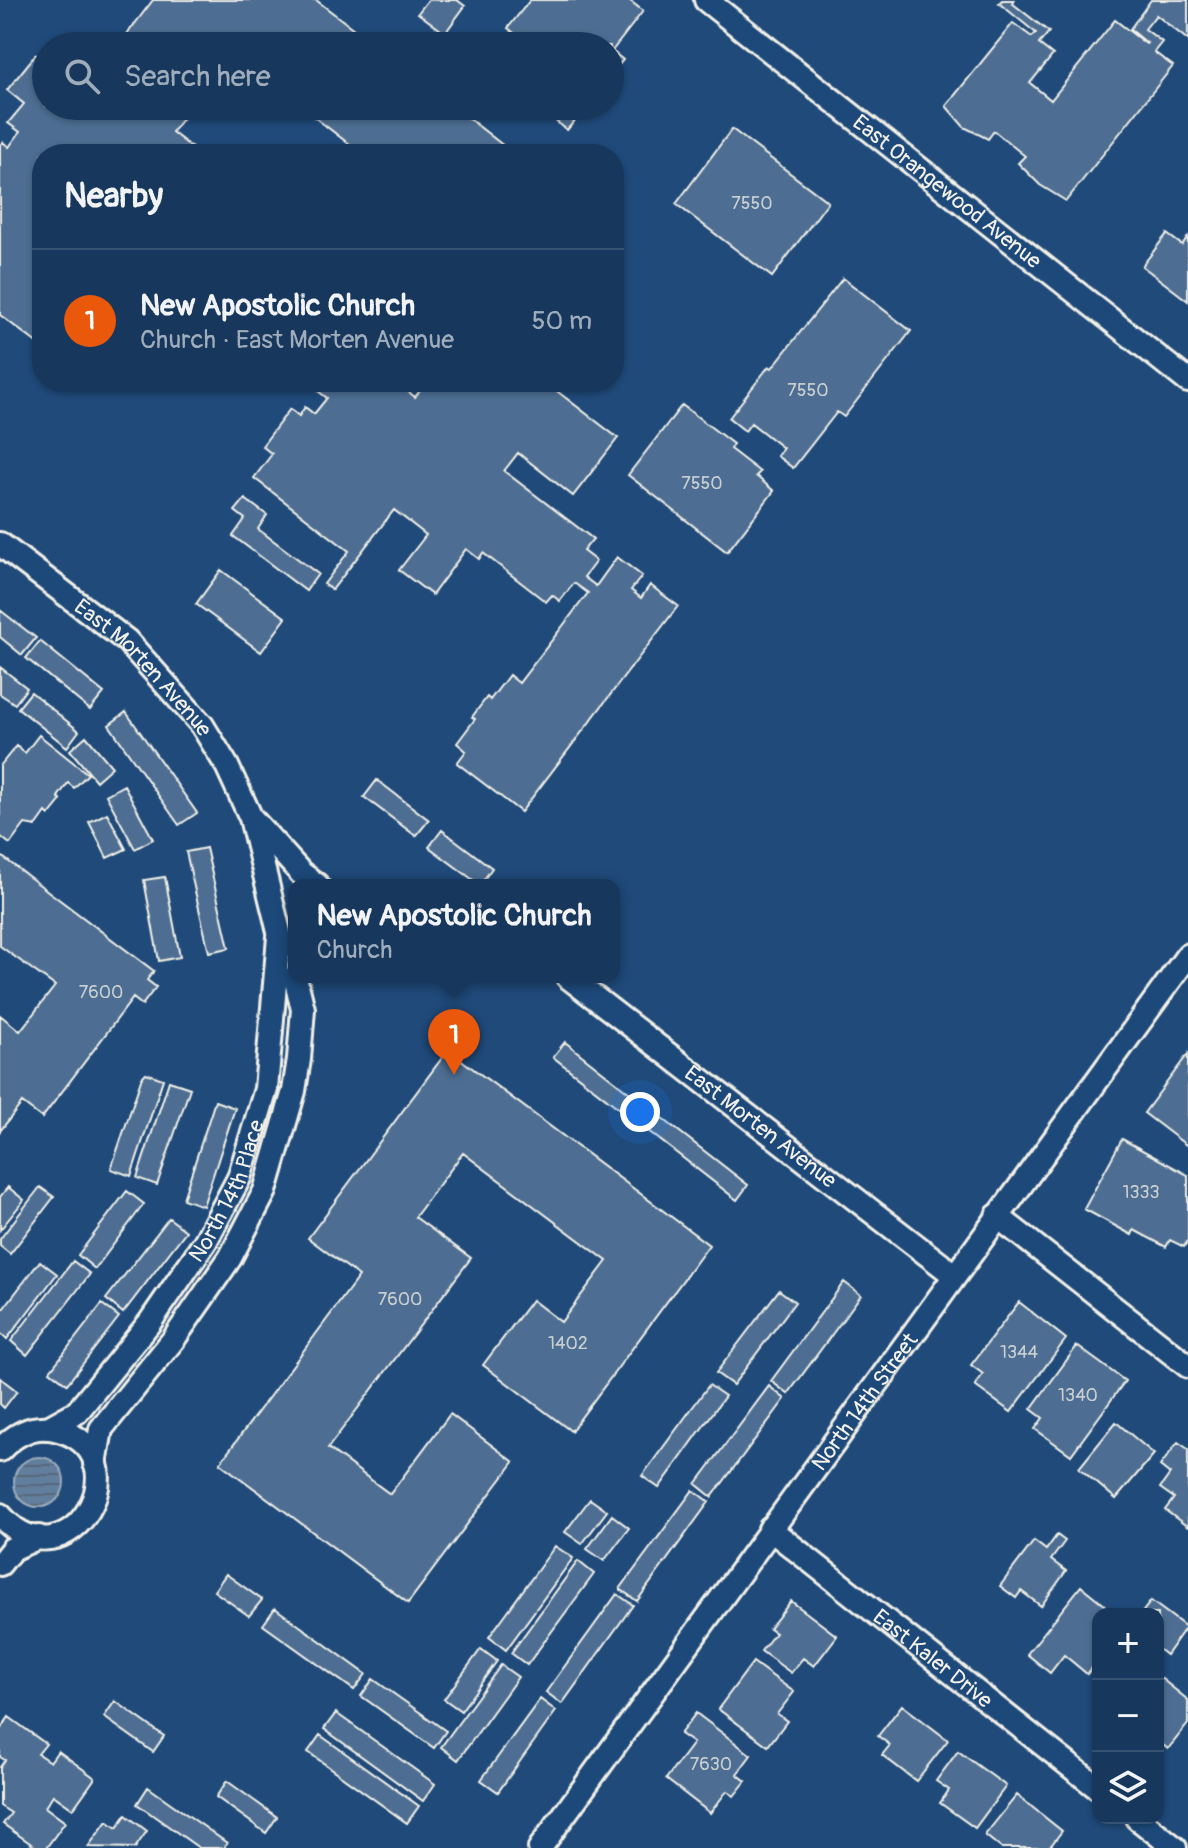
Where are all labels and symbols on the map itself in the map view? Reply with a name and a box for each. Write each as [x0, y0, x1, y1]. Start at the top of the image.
street label: East Orangewood Avenue [847, 109, 1047, 275]
house number: 7550 [731, 192, 773, 215]
house number: 7550 [787, 379, 829, 402]
house number: 7550 [681, 472, 723, 495]
street label: East Morten Avenue [68, 593, 218, 741]
house number: 7600 [79, 981, 123, 1004]
pin: 1 [428, 1009, 480, 1075]
street label: East Morten Avenue [679, 1059, 842, 1195]
your location [620, 1092, 660, 1132]
street label: North 14th Place [182, 1116, 271, 1268]
house number: 1333 [1122, 1181, 1160, 1204]
house number: 7600 [378, 1288, 422, 1311]
street label: North 14th Street [806, 1327, 924, 1476]
house number: 1402 [548, 1332, 588, 1355]
house number: 1344 [1000, 1341, 1039, 1364]
house number: 1340 [1058, 1384, 1098, 1407]
street label: East Kaler Drive [867, 1603, 998, 1715]
house number: 7630 [690, 1753, 732, 1776]

